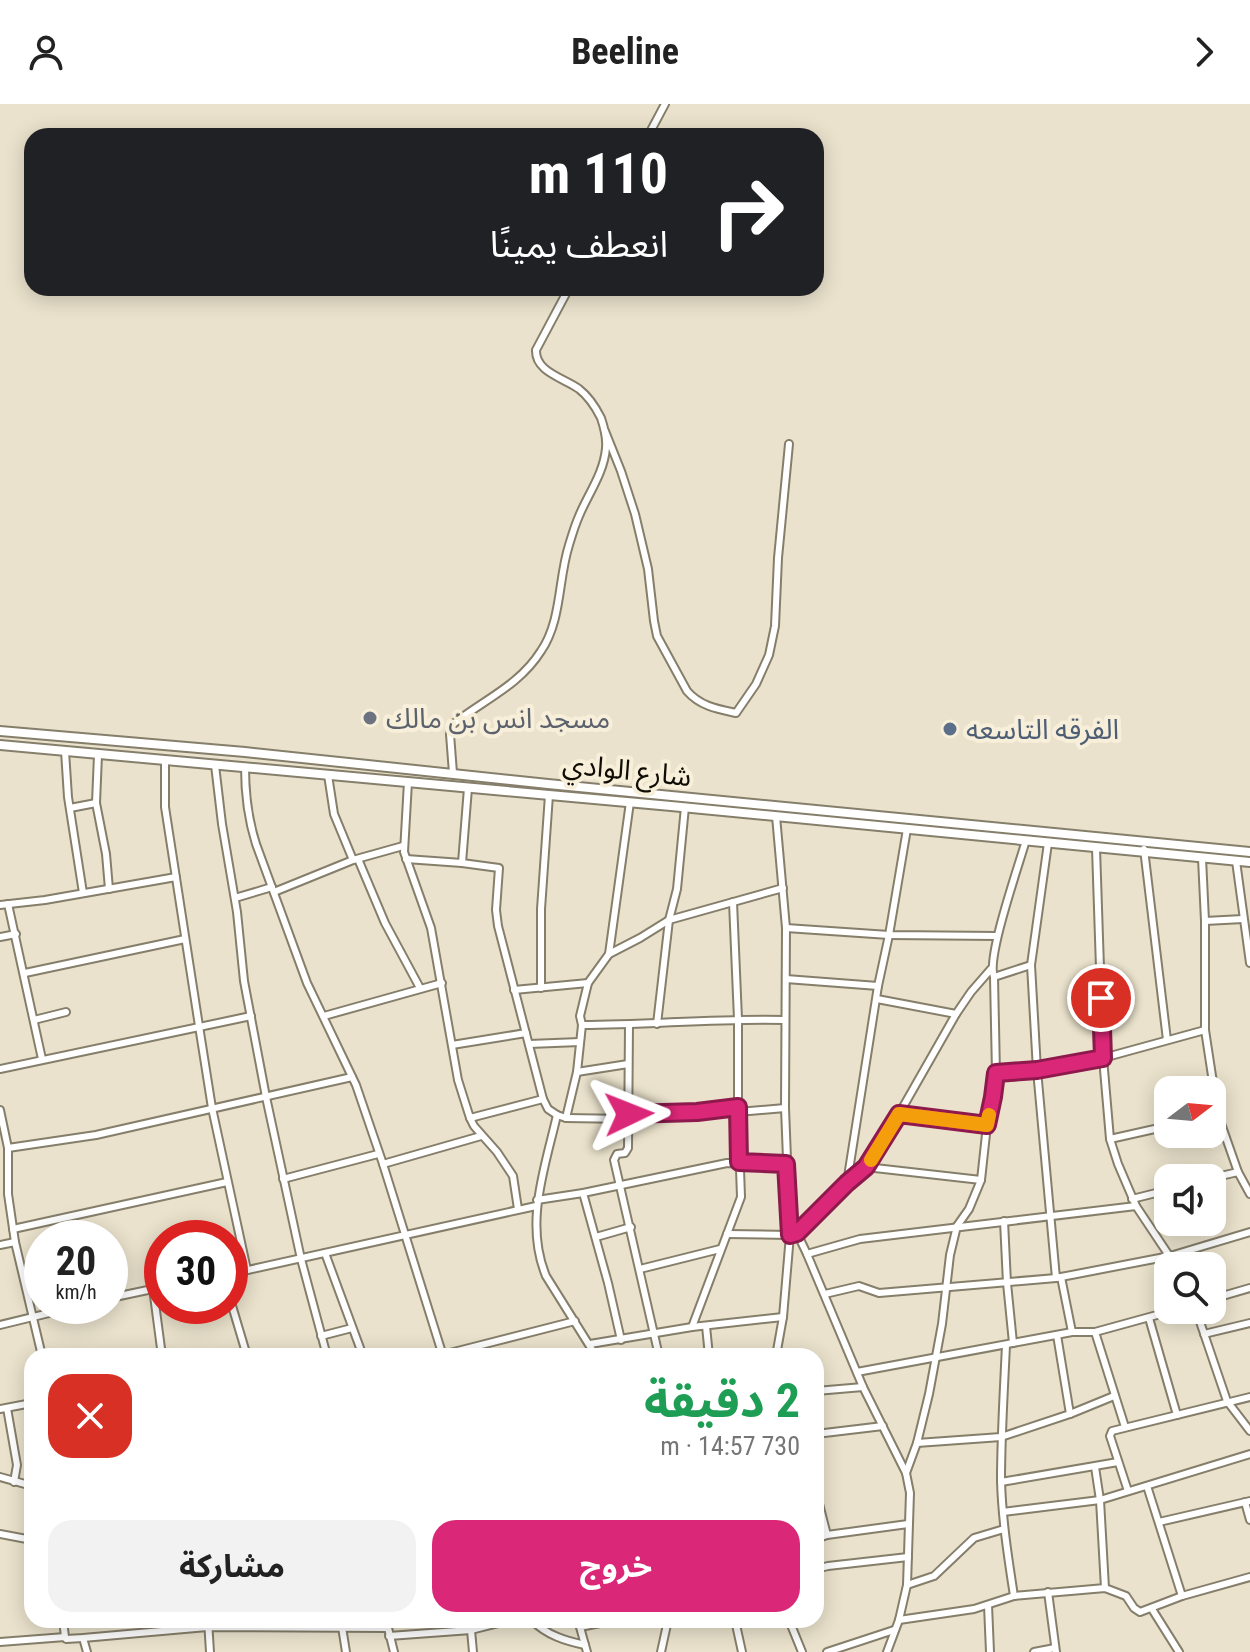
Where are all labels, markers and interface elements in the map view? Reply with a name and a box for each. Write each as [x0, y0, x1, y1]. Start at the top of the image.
icon: person [24, 30, 68, 74]
icon: forward [1182, 30, 1226, 74]
text: Beeline [571, 31, 679, 73]
text: 110 m [529, 141, 668, 207]
icon: right [696, 160, 800, 264]
text: انعطف يمينًا [490, 224, 668, 266]
place label: مسجد انس بن مالك [386, 702, 610, 735]
marker: مسجد انس بن مالك [361, 709, 379, 727]
place label: الفرقه التاسعه [966, 713, 1119, 746]
marker: الفرقه التاسعه [941, 720, 959, 738]
street label: شارع الوادي [560, 747, 693, 798]
pin [1067, 964, 1135, 1032]
icon: arrive [1079, 976, 1123, 1020]
position arrow [587, 1072, 671, 1156]
north arrow [1154, 1076, 1226, 1148]
map controls [1154, 1076, 1226, 1324]
button: sound [1154, 1164, 1226, 1236]
speed limit sign: 30 [144, 1220, 248, 1324]
text: 20 [56, 1238, 96, 1285]
button: search [1154, 1252, 1226, 1324]
text: km/h [55, 1280, 97, 1304]
text: 2 دقيقة [644, 1372, 800, 1429]
button: close [48, 1374, 132, 1458]
text: 730 m · 14:57 [660, 1431, 800, 1461]
button: مشاركة [48, 1520, 416, 1612]
button: خروج [432, 1520, 800, 1612]

